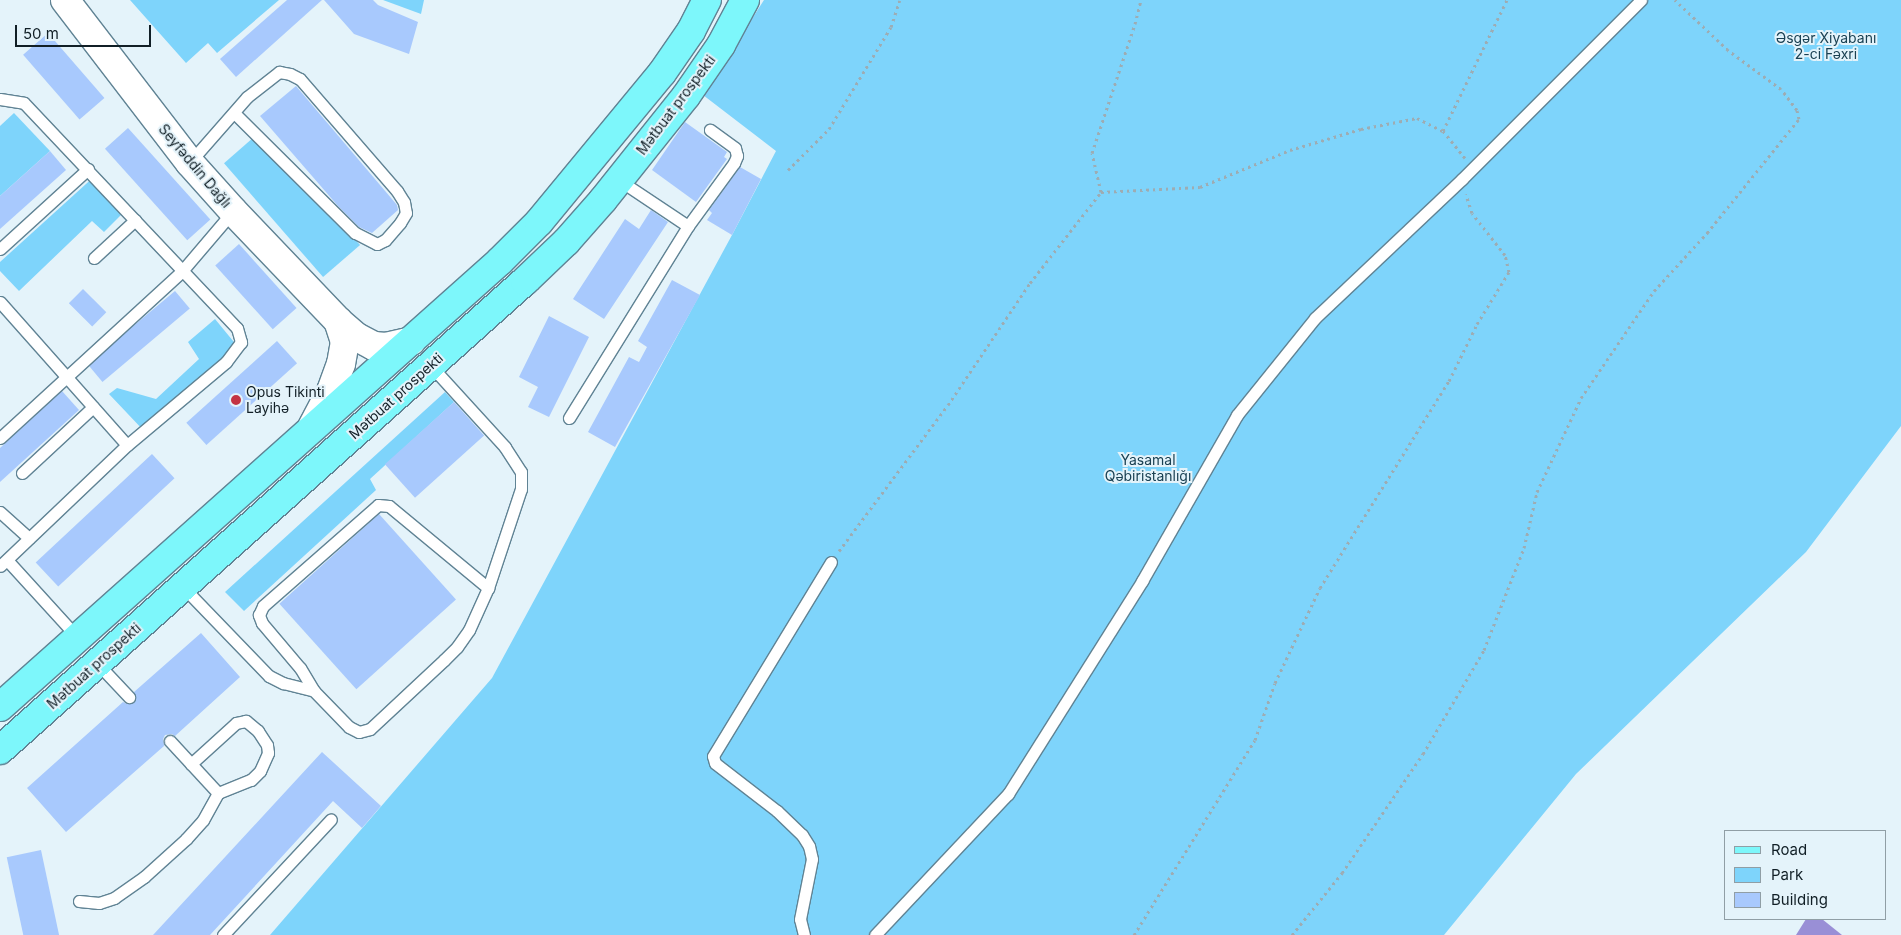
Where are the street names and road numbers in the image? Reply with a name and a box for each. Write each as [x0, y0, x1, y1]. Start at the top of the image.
street label: Mətbuat prospekti [633, 52, 719, 158]
street label: Seyfəddin Dağlı [155, 121, 235, 211]
street label: Mətbuat prospekti [346, 349, 446, 443]
street label: Mətbuat prospekti [44, 619, 144, 713]

